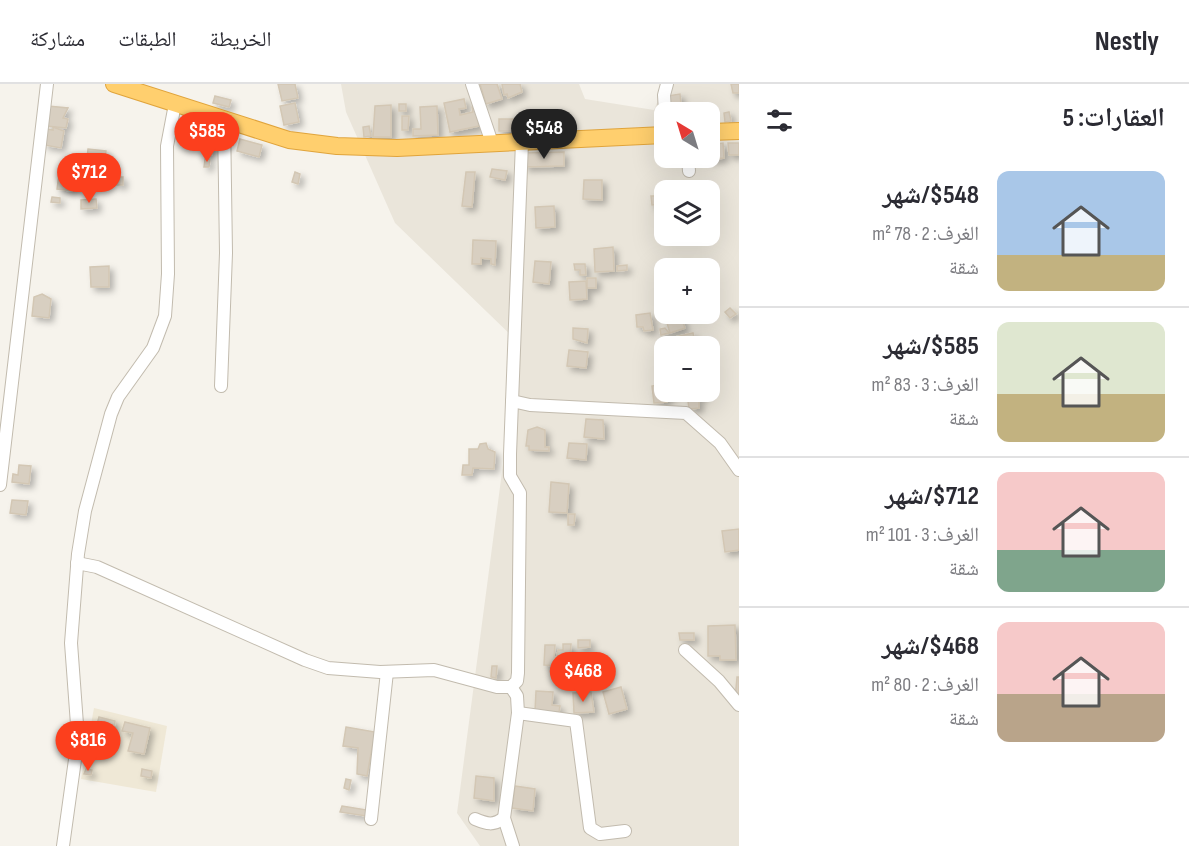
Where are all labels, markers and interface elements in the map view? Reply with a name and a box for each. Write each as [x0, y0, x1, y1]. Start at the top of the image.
text: Nestly [1095, 25, 1159, 58]
text: مشاركة [30, 27, 85, 52]
text: الطبقات [118, 27, 177, 52]
text: الخريطة [210, 27, 271, 52]
north arrow [654, 102, 720, 168]
map controls [654, 102, 720, 402]
text: العقارات: 5 [1063, 103, 1165, 134]
icon: filters [763, 104, 796, 137]
pin: $548 [508, 109, 580, 160]
pin: $585 [171, 112, 243, 163]
text: $548 [525, 116, 563, 140]
text: $585 [188, 119, 226, 143]
pin: $712 [53, 153, 125, 204]
text: $712 [71, 160, 107, 184]
button: layers [654, 180, 720, 246]
text: $548/شهر [883, 180, 979, 211]
icon: home [1045, 195, 1117, 267]
text: الغرف: 2 · 78 m² [872, 222, 979, 246]
text: شقة [949, 256, 979, 280]
button: + [654, 258, 720, 324]
text: $585/شهر [883, 331, 979, 362]
button: − [654, 336, 720, 402]
icon: home [1045, 346, 1117, 418]
text: الغرف: 3 · 83 m² [872, 373, 979, 397]
text: شقة [949, 407, 979, 431]
text: $712/شهر [885, 481, 979, 512]
icon: home [1045, 496, 1117, 568]
text: الغرف: 3 · 101 m² [866, 523, 979, 547]
text: شقة [949, 557, 979, 581]
text: $468/شهر [882, 631, 979, 662]
icon: home [1045, 646, 1117, 718]
pin: $468 [547, 652, 619, 703]
text: $468 [564, 659, 602, 683]
text: الغرف: 2 · 80 m² [871, 673, 979, 697]
text: شقة [949, 707, 979, 731]
pin: $816 [52, 721, 124, 772]
text: $816 [70, 728, 106, 752]

